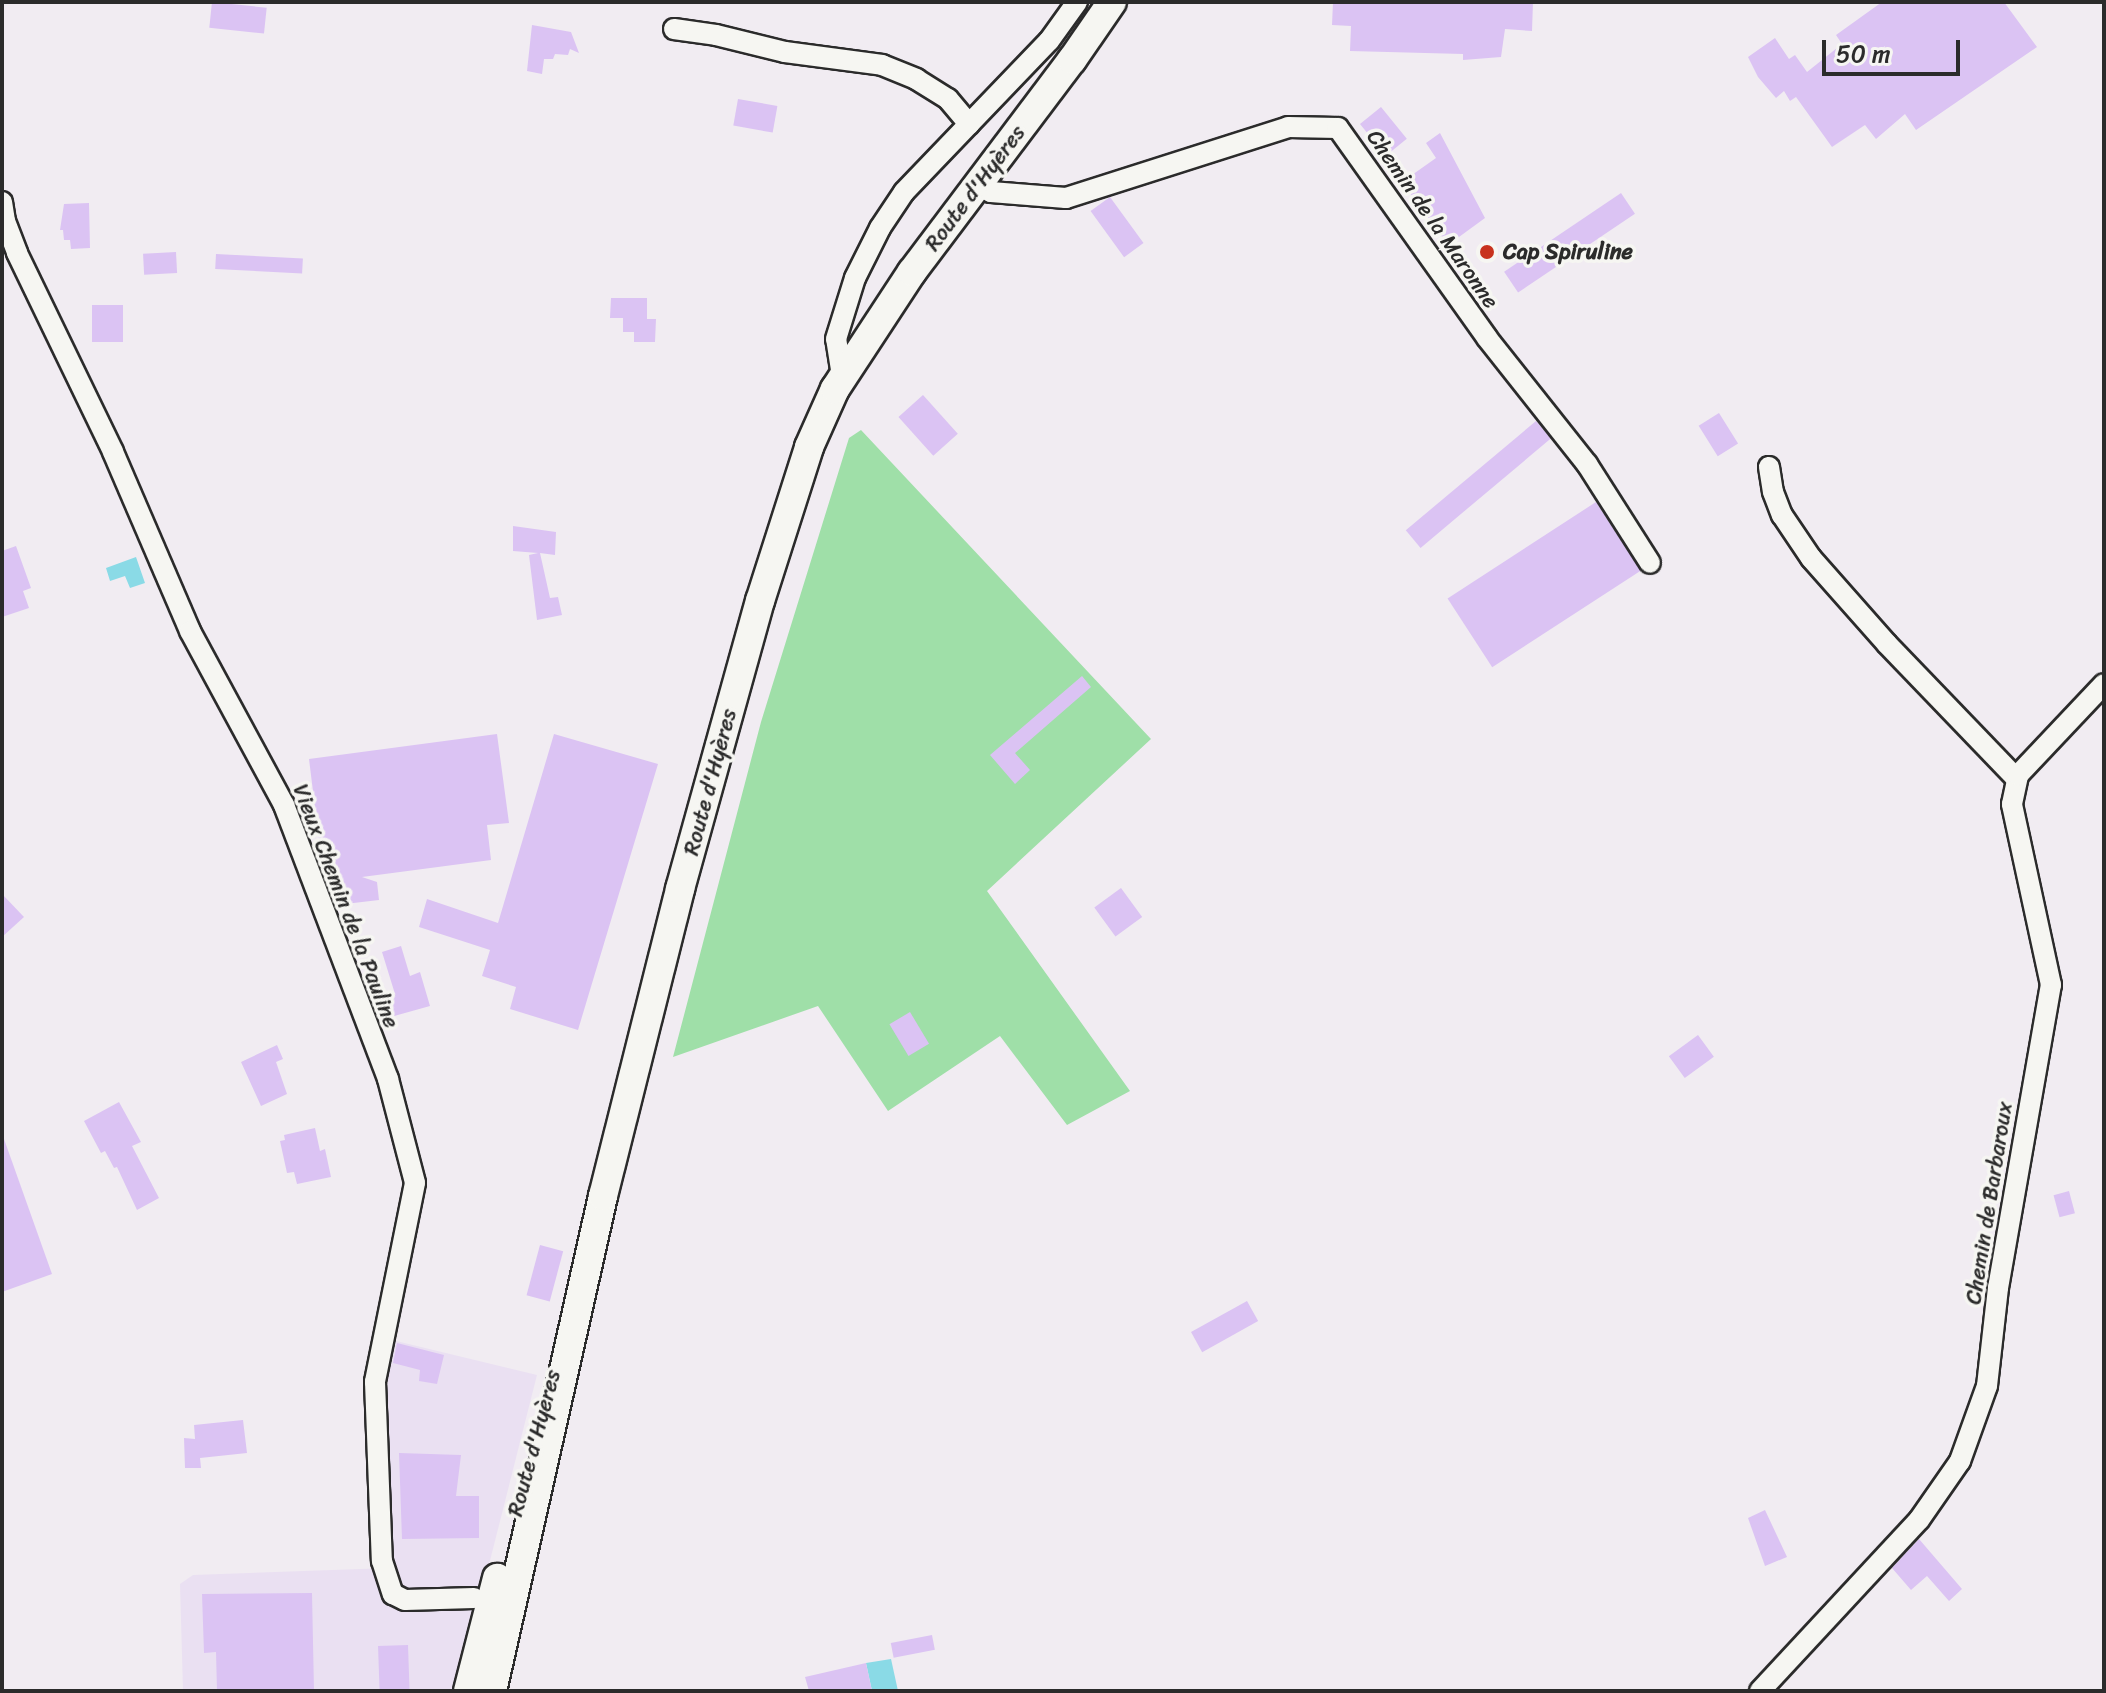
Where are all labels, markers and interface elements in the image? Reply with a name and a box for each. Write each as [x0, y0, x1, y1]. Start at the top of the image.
scale bar [1826, 24, 1964, 74]
text: 50 m [1836, 33, 1891, 75]
street label: Route d'Hyères [919, 120, 1031, 256]
street label: Chemin de la Maronne [1361, 124, 1505, 314]
place label: Cap Spiruline [1503, 239, 1633, 265]
marker: Cap Spiruline [1478, 243, 1496, 261]
street label: Route d'Hyères [678, 706, 742, 858]
street label: Vieux Chemin de la Pauline [287, 780, 405, 1032]
street label: Chemin de Barbaroux [1960, 1099, 2018, 1307]
street label: Route d'Hyères [502, 1367, 566, 1519]

